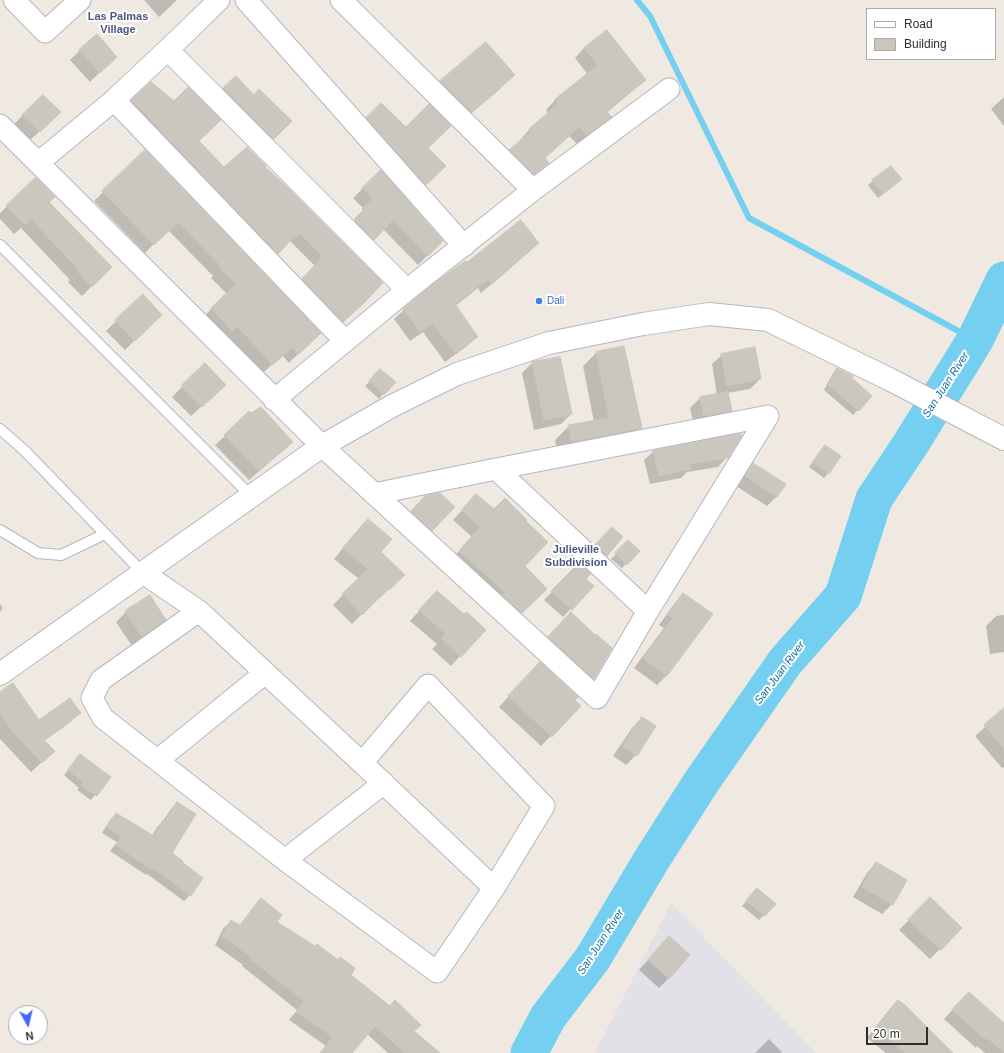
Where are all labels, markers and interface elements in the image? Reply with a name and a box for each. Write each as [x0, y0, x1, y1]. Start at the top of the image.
legend [866, 8, 996, 60]
district label: Las Palmas Village [88, 10, 148, 36]
text: Road [904, 17, 933, 31]
text: Building [904, 37, 947, 51]
place label: Dali [547, 295, 564, 307]
marker: Dali [534, 296, 544, 306]
water label: San Juan River [920, 350, 972, 420]
district label: Julieville Subdivision [545, 543, 607, 569]
water label: San Juan River [752, 639, 808, 707]
water label: San Juan River [575, 907, 627, 977]
north arrow [8, 1005, 48, 1045]
scale bar [868, 1019, 930, 1045]
text: 20 m [873, 1027, 900, 1041]
text: N [25, 1029, 34, 1042]

